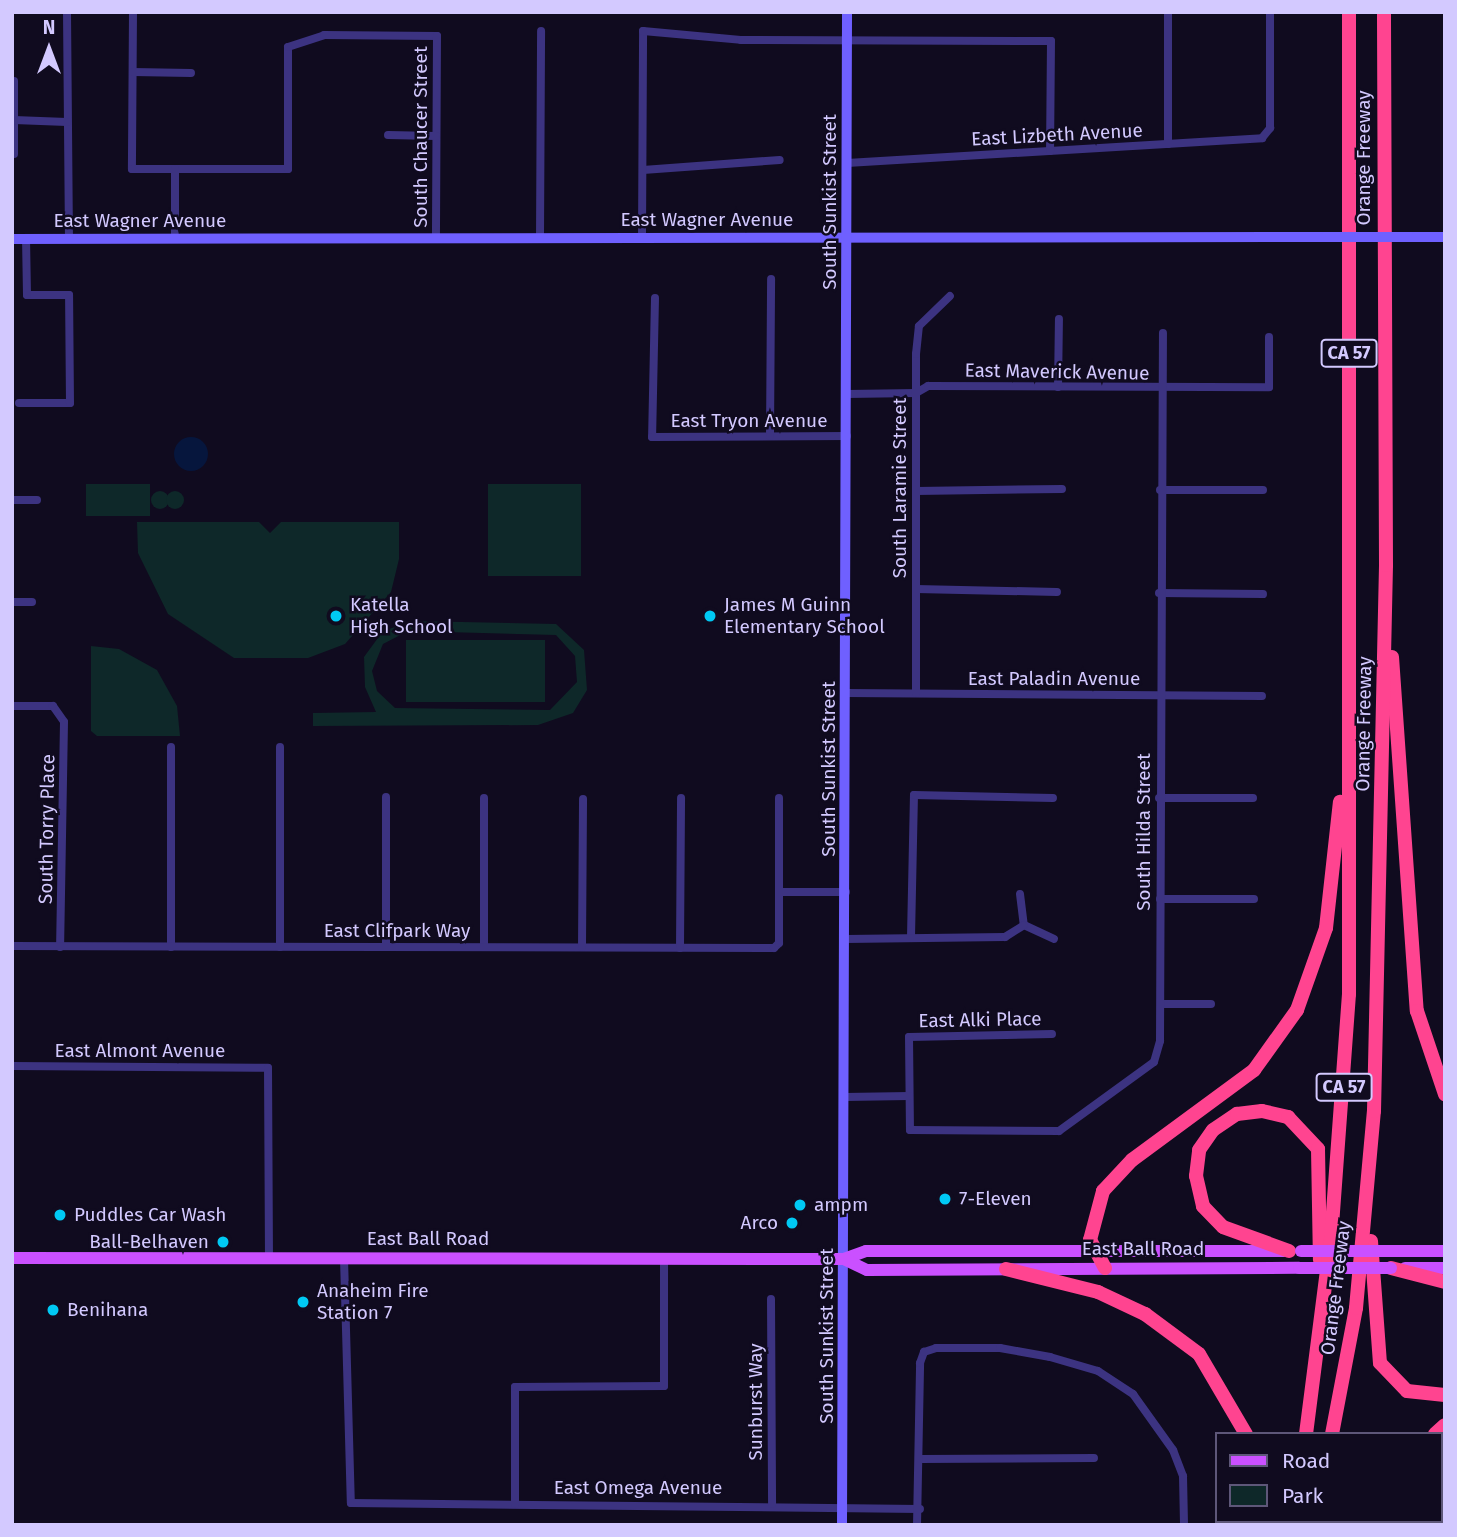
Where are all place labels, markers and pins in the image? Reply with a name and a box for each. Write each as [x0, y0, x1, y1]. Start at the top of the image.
place label: Katella High School [350, 594, 453, 638]
place label: James M Guinn Elementary School [724, 594, 885, 638]
marker: Katella High School [328, 608, 344, 624]
marker: James M Guinn Elementary School [702, 608, 718, 624]
place label: 7-Eleven [959, 1188, 1032, 1210]
marker: 7-Eleven [937, 1191, 953, 1207]
place label: ampm [814, 1194, 868, 1216]
marker: ampm [792, 1197, 808, 1213]
place label: Puddles Car Wash [74, 1204, 226, 1226]
marker: Puddles Car Wash [52, 1207, 68, 1223]
place label: Arco [741, 1212, 778, 1234]
marker: Arco [784, 1215, 800, 1231]
place label: Ball-Belhaven [89, 1231, 209, 1253]
marker: Ball-Belhaven [215, 1234, 231, 1250]
place label: Anaheim Fire Station 7 [317, 1280, 429, 1324]
marker: Anaheim Fire Station 7 [295, 1294, 311, 1310]
place label: Benihana [67, 1299, 148, 1321]
marker: Benihana [45, 1302, 61, 1318]

